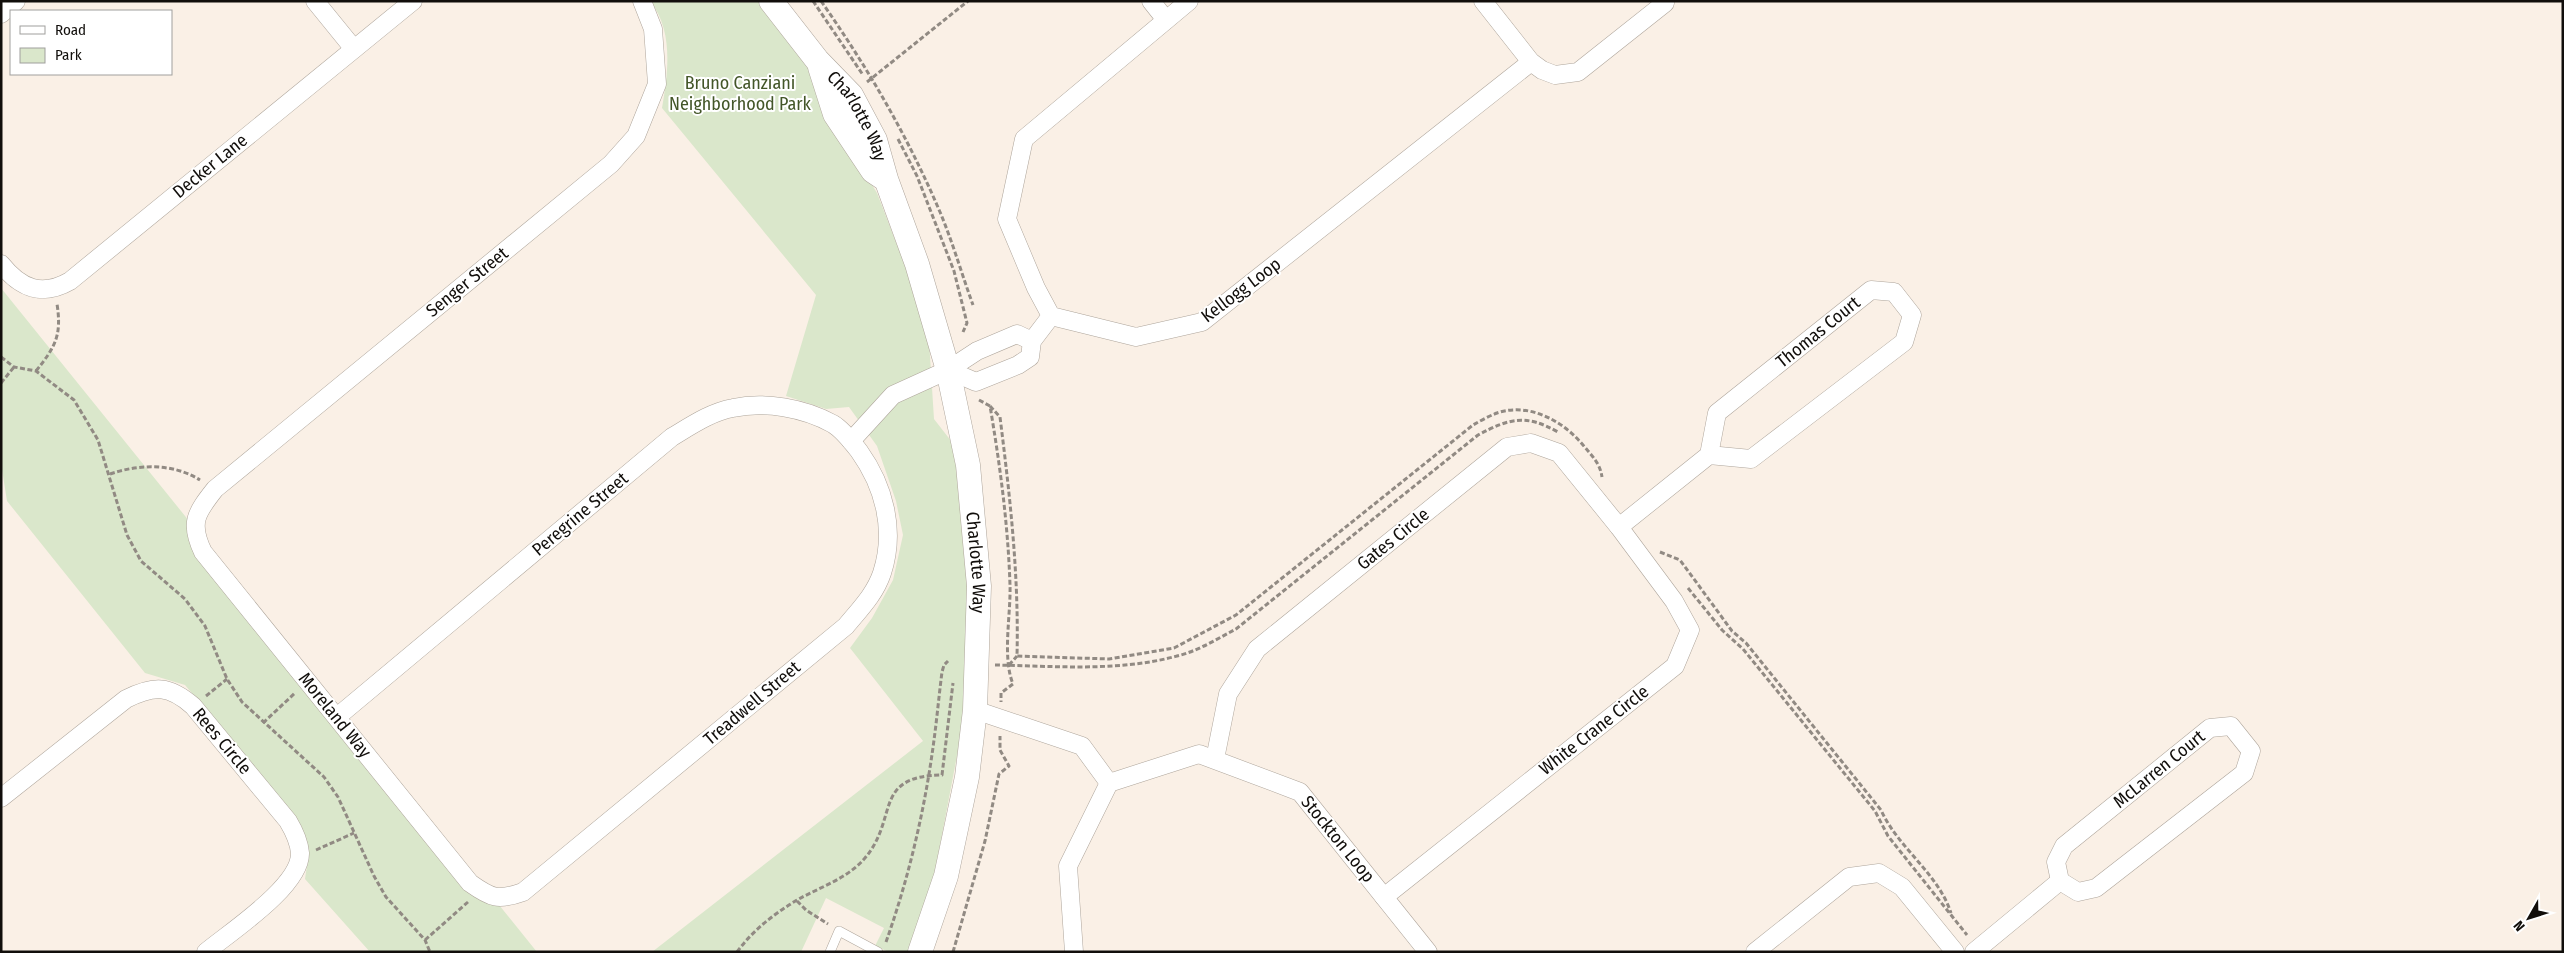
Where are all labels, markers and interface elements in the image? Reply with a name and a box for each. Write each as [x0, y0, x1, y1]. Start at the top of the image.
legend [10, 10, 172, 75]
text: Road [55, 21, 86, 39]
text: Park [55, 46, 82, 64]
street label: Charlotte Way [823, 66, 891, 164]
park label: Bruno Canziani Neighborhood Park [669, 72, 812, 115]
street label: Decker Lane [168, 129, 252, 203]
street label: Senger Street [422, 242, 513, 322]
street label: Kellogg Loop [1197, 253, 1285, 327]
street label: Thomas Court [1772, 291, 1864, 373]
street label: Peregrine Street [528, 467, 633, 561]
street label: Gates Circle [1353, 503, 1434, 575]
street label: Charlotte Way [961, 511, 990, 614]
street label: Treadwell Street [699, 656, 805, 750]
street label: Moreland Way [294, 668, 376, 762]
street label: White Crane Circle [1535, 680, 1653, 780]
street label: Rees Circle [188, 703, 256, 779]
street label: McLarren Court [2109, 725, 2209, 813]
street label: Stockton Loop [1296, 791, 1380, 887]
north arrow [2504, 893, 2554, 943]
text: N [2510, 917, 2529, 934]

